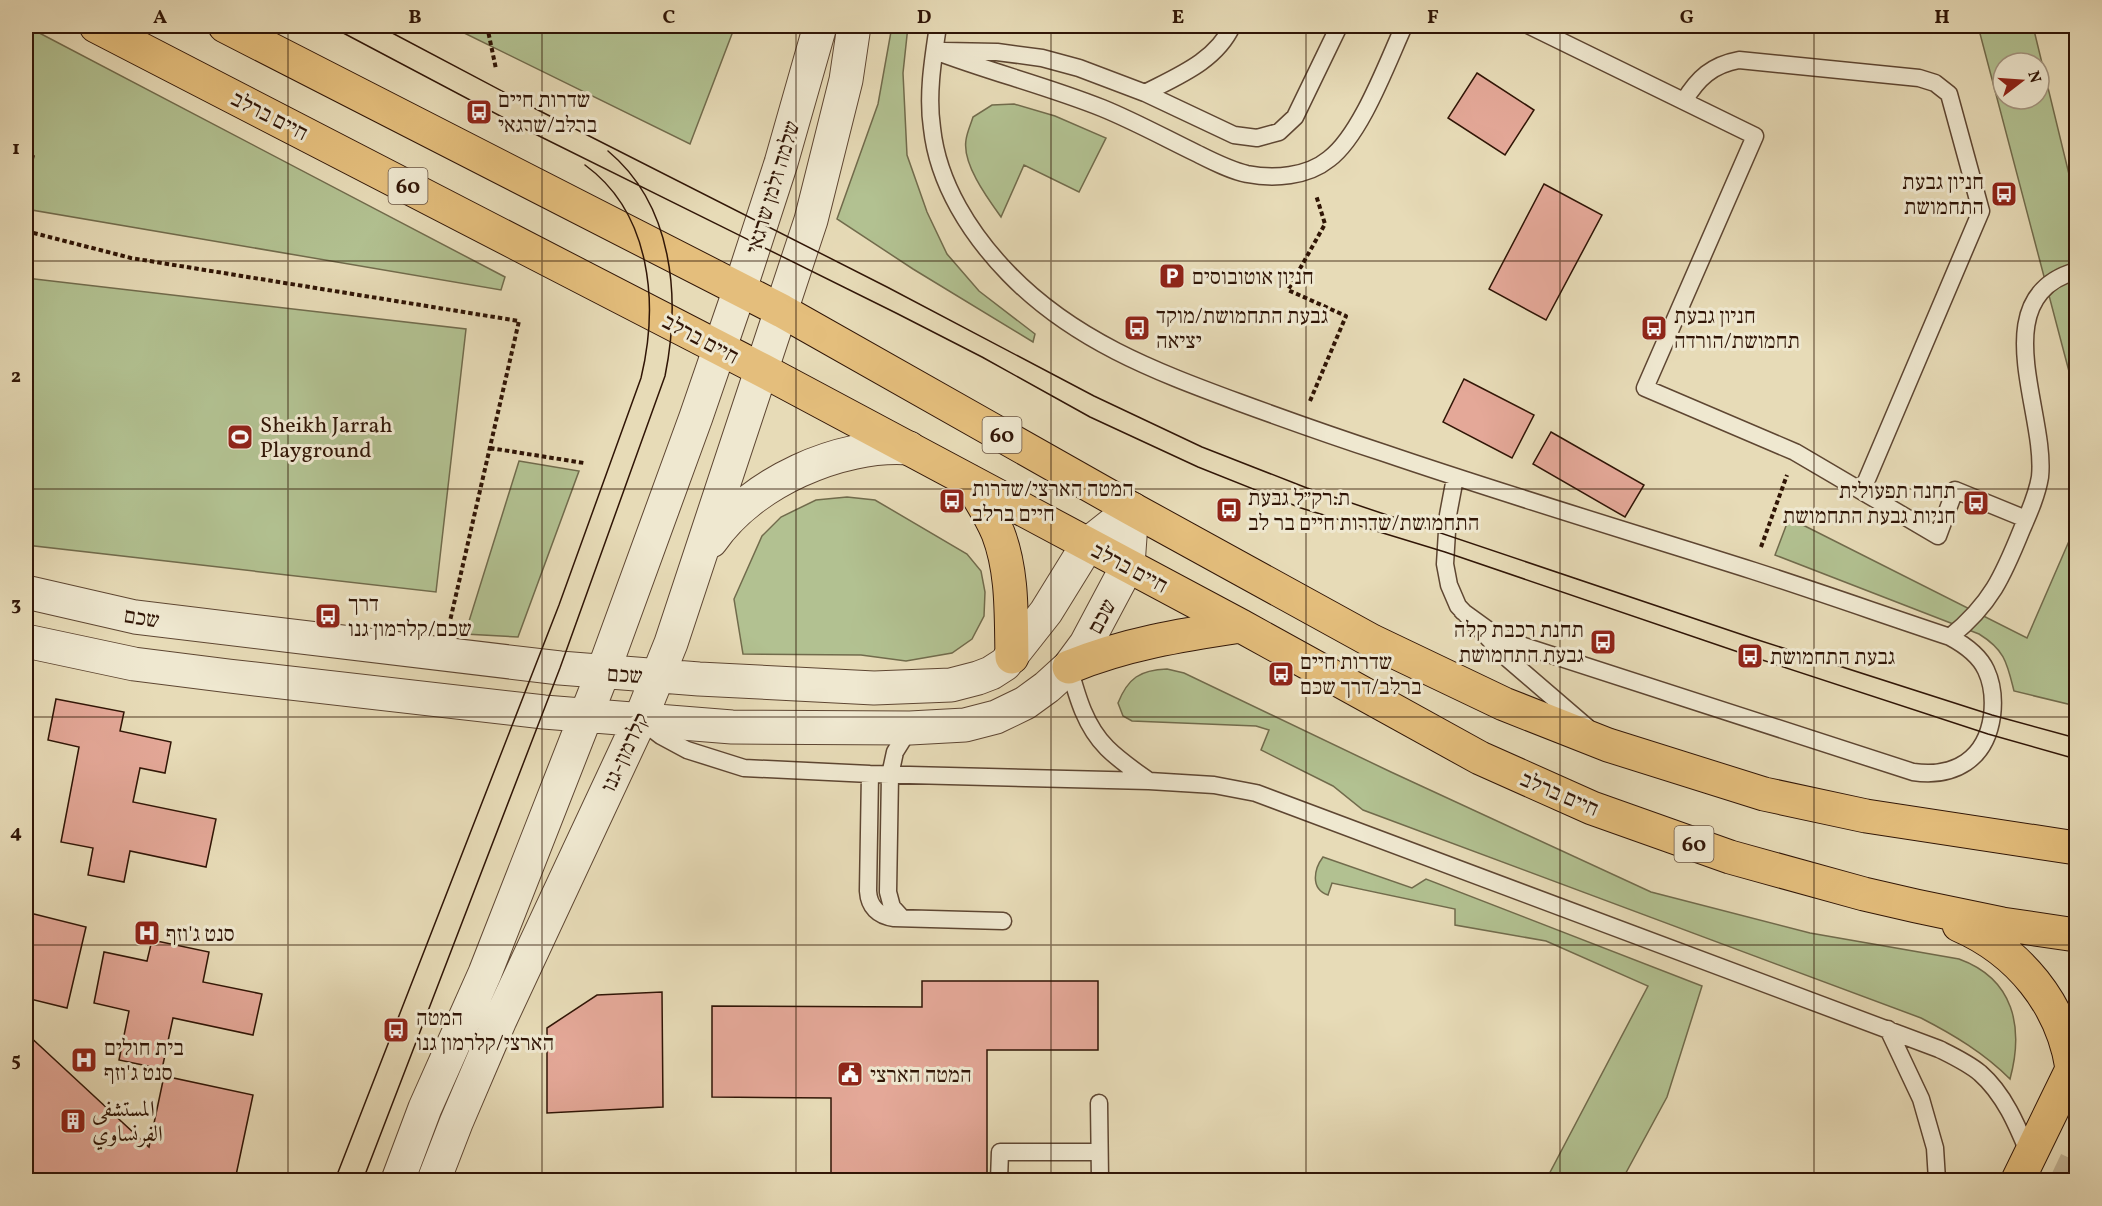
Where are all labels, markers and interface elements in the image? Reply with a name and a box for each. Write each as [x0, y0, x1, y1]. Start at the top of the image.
text: A [153, 4, 167, 32]
text: B [408, 4, 422, 32]
text: C [663, 4, 676, 32]
text: D [917, 4, 931, 32]
text: E [1172, 4, 1184, 32]
text: F [1427, 4, 1439, 32]
text: G [1680, 4, 1694, 32]
text: H [1934, 4, 1950, 32]
north arrow [1991, 51, 2051, 111]
text: N [2021, 68, 2046, 86]
street label: חיים ברלב [225, 85, 313, 150]
place label: שדרות חיים ברלב/שרגאי [498, 86, 597, 142]
bus stop icon: שדרות חיים ברלב/שרגאי [464, 97, 494, 127]
street label: שלמה זלמן שרגאי [739, 117, 809, 258]
text: 1 [12, 135, 20, 163]
road number: 60 [388, 168, 428, 204]
place label: חניון גבעת התחמושת [1902, 168, 1984, 224]
bus stop icon: חניון גבעת התחמושת [1989, 179, 2019, 209]
parking icon: חניון אוטובוסים [1157, 261, 1187, 291]
place label: חניון אוטובוסים [1192, 263, 1314, 294]
place label: גבעת התחמושת/מוקד יציאה [1156, 302, 1328, 358]
place label: חניון גבעת תחמושת/הורדה [1674, 302, 1800, 358]
street label: חיים ברלב [656, 307, 744, 373]
bus stop icon: גבעת התחמושת/מוקד יציאה [1122, 313, 1152, 343]
bus stop icon: חניון גבעת תחמושת/הורדה [1639, 313, 1669, 343]
text: 2 [11, 363, 21, 391]
place label: Sheikh Jarrah Playground [260, 411, 393, 467]
road number: 60 [982, 417, 1022, 453]
sports icon: Sheikh Jarrah Playground [225, 422, 255, 452]
place label: המטה הארצי/שדרות חיים ברלב [972, 475, 1134, 531]
place label: תחנה תפעולית חניות גבעת התחמושת [1783, 477, 1956, 533]
place label: ת.רק״ל גבעת התחמושת/שדרות חיים בר לב [1248, 484, 1479, 540]
bus stop icon: המטה הארצי/שדרות חיים ברלב [937, 486, 967, 516]
bus stop icon: תחנה תפעולית חניות גבעת התחמושת [1961, 488, 1991, 518]
bus stop icon: ת.רק״ל גבעת התחמושת/שדרות חיים בר לב [1214, 495, 1244, 525]
street label: חיים ברלב [1085, 536, 1173, 602]
place label: דרך שכם/קלרמון גנו [348, 590, 472, 646]
text: 3 [11, 591, 21, 619]
street label: שכם [1081, 594, 1125, 640]
street label: שכם [122, 601, 162, 638]
bus stop icon: דרך שכם/קלרמון גנו [313, 601, 343, 631]
place label: תחנת רכבת קלה גבעת התחמושת [1454, 616, 1584, 672]
bus stop icon: תחנת רכבת קלה גבעת התחמושת [1588, 627, 1618, 657]
bus stop icon: גבעת התחמושת [1735, 641, 1765, 671]
place label: גבעת התחמושת [1770, 643, 1895, 674]
place label: שדרות חיים ברלב/דרך שכם [1300, 648, 1422, 704]
bus stop icon: שדרות חיים ברלב/דרך שכם [1266, 659, 1296, 689]
street label: שכם [606, 660, 644, 693]
street label: קלרמון-גנו [594, 708, 658, 798]
street label: חיים ברלב [1515, 765, 1603, 826]
text: 4 [10, 819, 22, 847]
road number: 60 [1674, 826, 1714, 862]
hospital icon: סנט ג'וזף [132, 918, 162, 948]
place label: סנט ג'וזף [166, 920, 235, 951]
place label: המטה הארצי/קלרמון גנו [416, 1004, 554, 1060]
bus stop icon: המטה הארצי/קלרמון גנו [381, 1015, 411, 1045]
place label: בית חולים סנט ג'וזף [104, 1034, 184, 1090]
hospital icon: בית חולים סנט ג'וזף [69, 1045, 99, 1075]
text: 5 [11, 1047, 21, 1075]
public building icon: המטה הארצי [835, 1059, 865, 1089]
place label: המטה הארצי [870, 1061, 972, 1092]
place label: المستشفى الفرنساوي [92, 1095, 163, 1151]
building icon: المستشفى الفرنساوي [58, 1106, 88, 1136]

